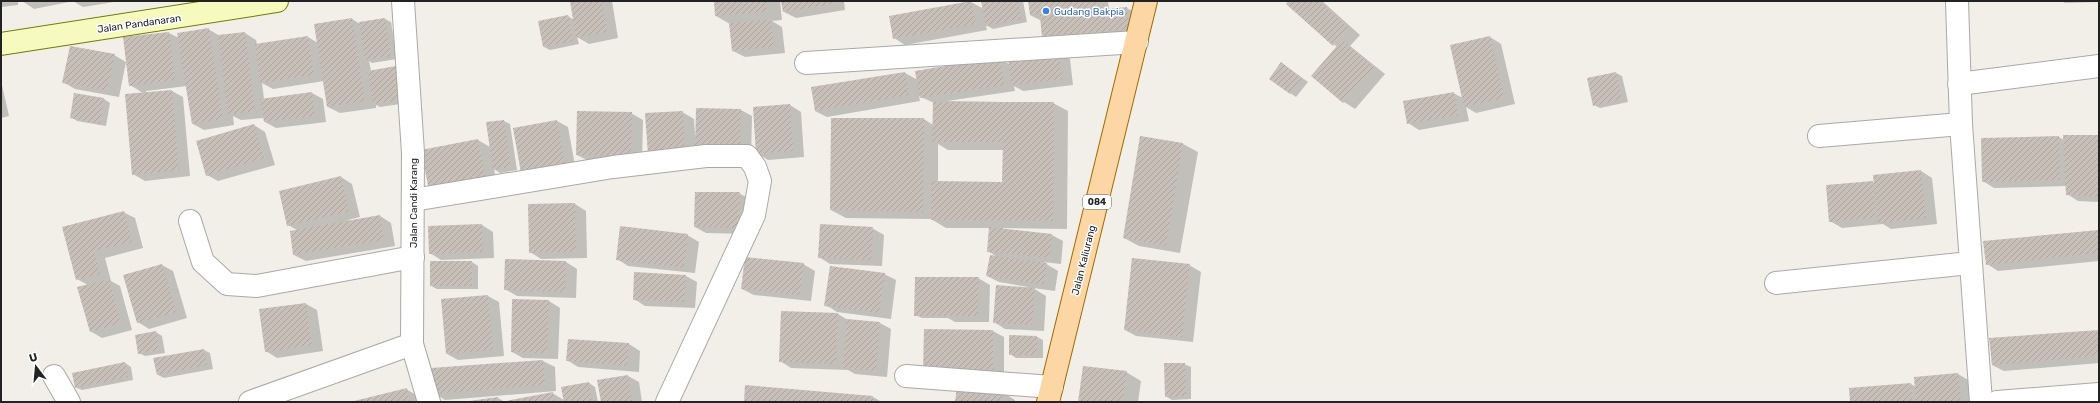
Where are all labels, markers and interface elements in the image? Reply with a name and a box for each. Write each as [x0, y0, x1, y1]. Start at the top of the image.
marker: Gudang Bakpia [1041, 6, 1051, 16]
place label: Gudang Bakpia [1054, 6, 1124, 18]
street label: Jalan Pandanaran [96, 12, 182, 36]
street label: Jalan Candi Karang [408, 158, 420, 248]
road number: 084 [1083, 195, 1111, 209]
street label: Jalan Kaliurang [1069, 224, 1098, 297]
north arrow [16, 347, 56, 387]
text: U [28, 351, 39, 365]

